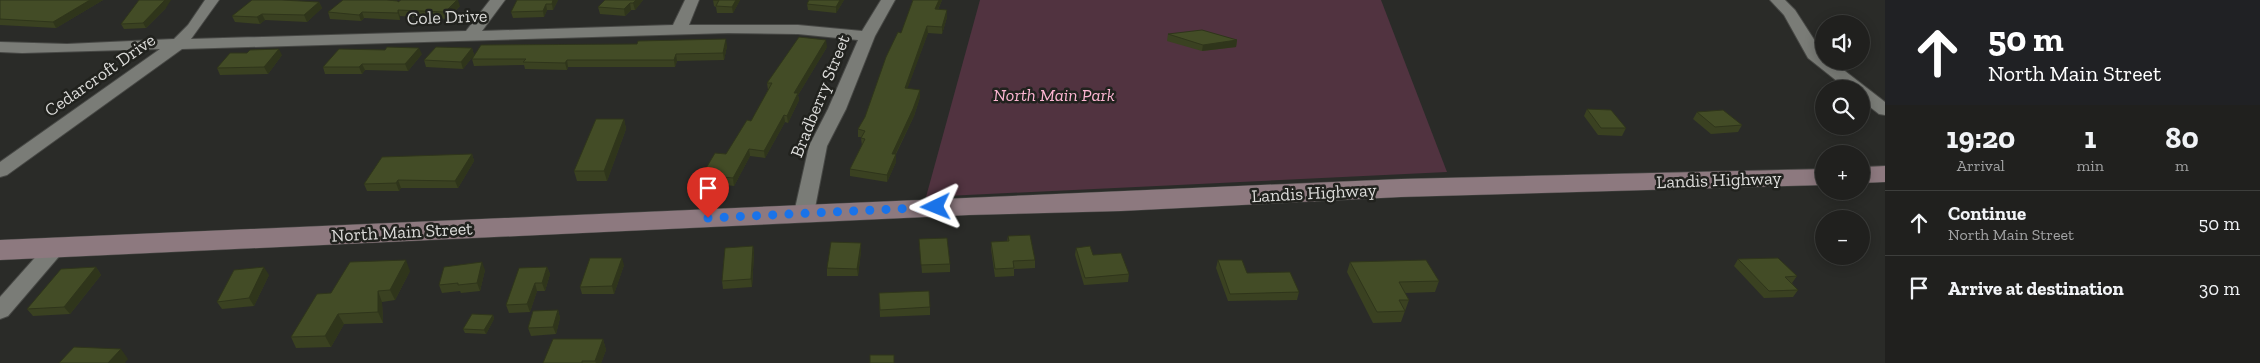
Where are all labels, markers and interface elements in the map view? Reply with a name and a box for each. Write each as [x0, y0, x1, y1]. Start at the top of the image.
street label: Cole Drive [406, 5, 488, 29]
map controls [1815, 15, 1870, 265]
button: sound [1815, 15, 1870, 70]
text: 50 m [1988, 18, 2064, 60]
icon: ahead [1905, 20, 1970, 85]
street label: Cedarcroft Drive [40, 29, 160, 121]
street label: Bradberry Street [785, 31, 855, 161]
text: North Main Street [1988, 60, 2161, 87]
button: search [1815, 80, 1870, 135]
park label: North Main Park [993, 84, 1115, 106]
text: 19:20 [1946, 120, 2015, 156]
text: 1 [2084, 120, 2096, 156]
text: 80 [2165, 120, 2199, 156]
button: + [1815, 145, 1870, 200]
text: Arrival [1957, 156, 2005, 175]
text: min [2077, 156, 2104, 175]
text: m [2175, 156, 2189, 175]
pin [687, 167, 729, 218]
street label: Landis Highway [1656, 167, 1783, 193]
icon: arrive [694, 174, 722, 202]
street label: Landis Highway [1251, 179, 1378, 207]
position arrow [909, 180, 961, 232]
text: Continue [1948, 202, 2026, 225]
icon: ahead [1905, 209, 1933, 237]
button: − [1815, 210, 1870, 265]
text: 50 m [2199, 212, 2240, 235]
street label: North Main Street [331, 217, 474, 247]
text: North Main Street [1948, 225, 2074, 244]
icon: arrive [1905, 274, 1933, 302]
text: Arrive at destination [1948, 277, 2124, 300]
text: 30 m [2199, 277, 2240, 300]

